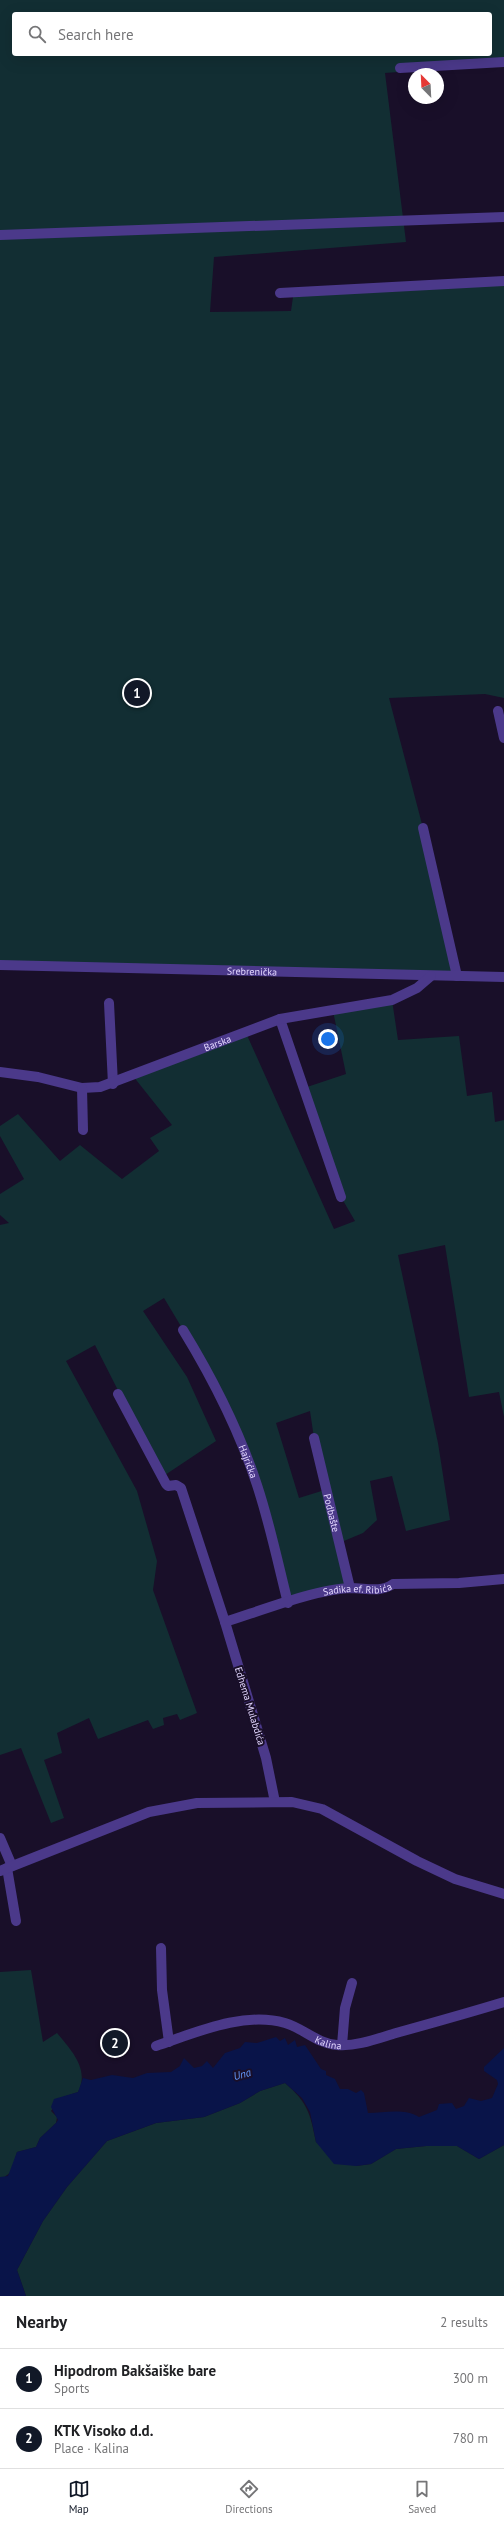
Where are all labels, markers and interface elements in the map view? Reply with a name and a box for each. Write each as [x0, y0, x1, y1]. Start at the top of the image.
search box [12, 12, 492, 56]
icon: search [26, 23, 48, 45]
text: Search here [58, 25, 134, 44]
north arrow [408, 68, 444, 104]
pin: 1 [124, 678, 150, 708]
street label: Srebrenička [227, 964, 277, 978]
your location [318, 1029, 338, 1049]
street label: Barska [202, 1032, 233, 1054]
street label: Hajrićka [236, 1443, 261, 1480]
street label: Podbašte [321, 1492, 343, 1533]
street label: Sadika ef. Ribića [322, 1579, 394, 1598]
street label: Edhema Mulabdića [232, 1665, 268, 1747]
pin: 2 [102, 2028, 128, 2058]
street label: Kalina [313, 2033, 342, 2052]
water label: Una [232, 2065, 253, 2083]
text: Nearby [16, 2311, 67, 2333]
text: 2 results [440, 2314, 488, 2331]
text: Hipodrom Bakšaiške bare [54, 2361, 216, 2380]
text: 1 [25, 2370, 33, 2387]
text: 300 m [453, 2370, 488, 2387]
text: Sports [54, 2380, 90, 2397]
text: KTK Visoko d.d. [54, 2421, 153, 2440]
text: 2 [25, 2430, 33, 2447]
text: 780 m [453, 2430, 488, 2447]
text: Place · Kalina [54, 2440, 129, 2457]
tab: Map [68, 2478, 90, 2516]
tab: Directions [225, 2478, 273, 2516]
tab: Saved [408, 2478, 436, 2516]

